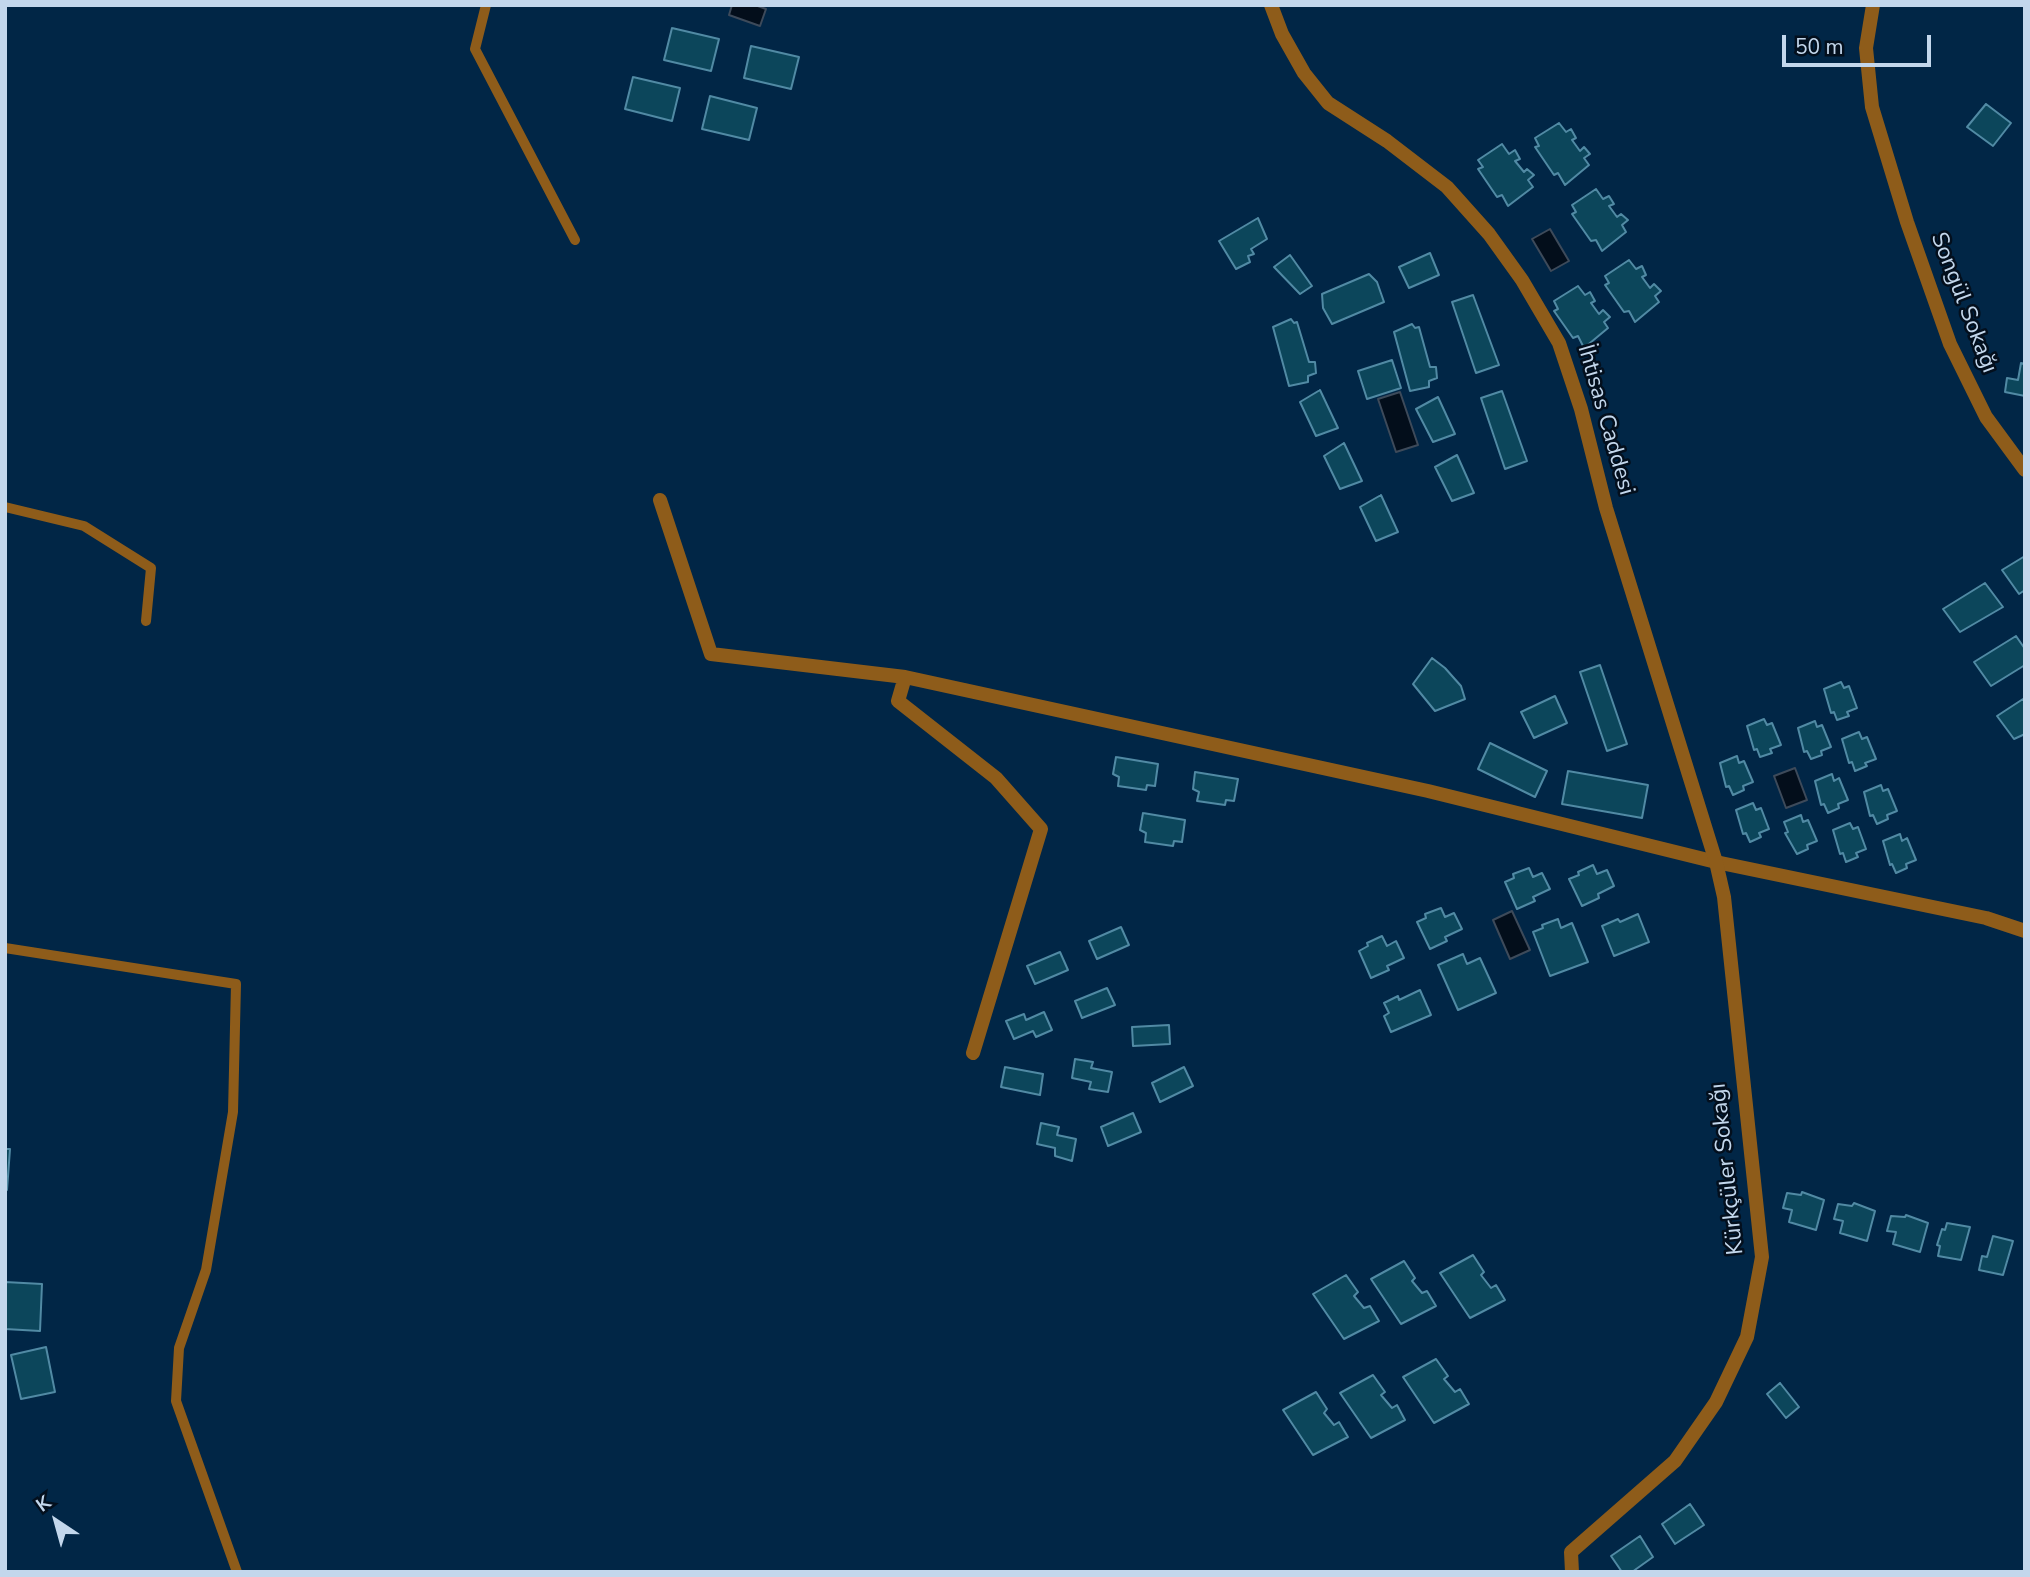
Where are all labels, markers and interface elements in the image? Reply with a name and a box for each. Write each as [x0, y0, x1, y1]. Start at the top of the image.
scale bar [1785, 21, 1934, 65]
text: 50 m [1795, 33, 1844, 61]
street label: Songül Sokağı [1924, 229, 2002, 377]
street label: İhtisas Caddesi [1570, 342, 1640, 498]
street label: Kürkçüler Sokağı [1705, 1082, 1751, 1256]
north arrow [21, 1486, 91, 1556]
text: K [31, 1490, 56, 1518]

